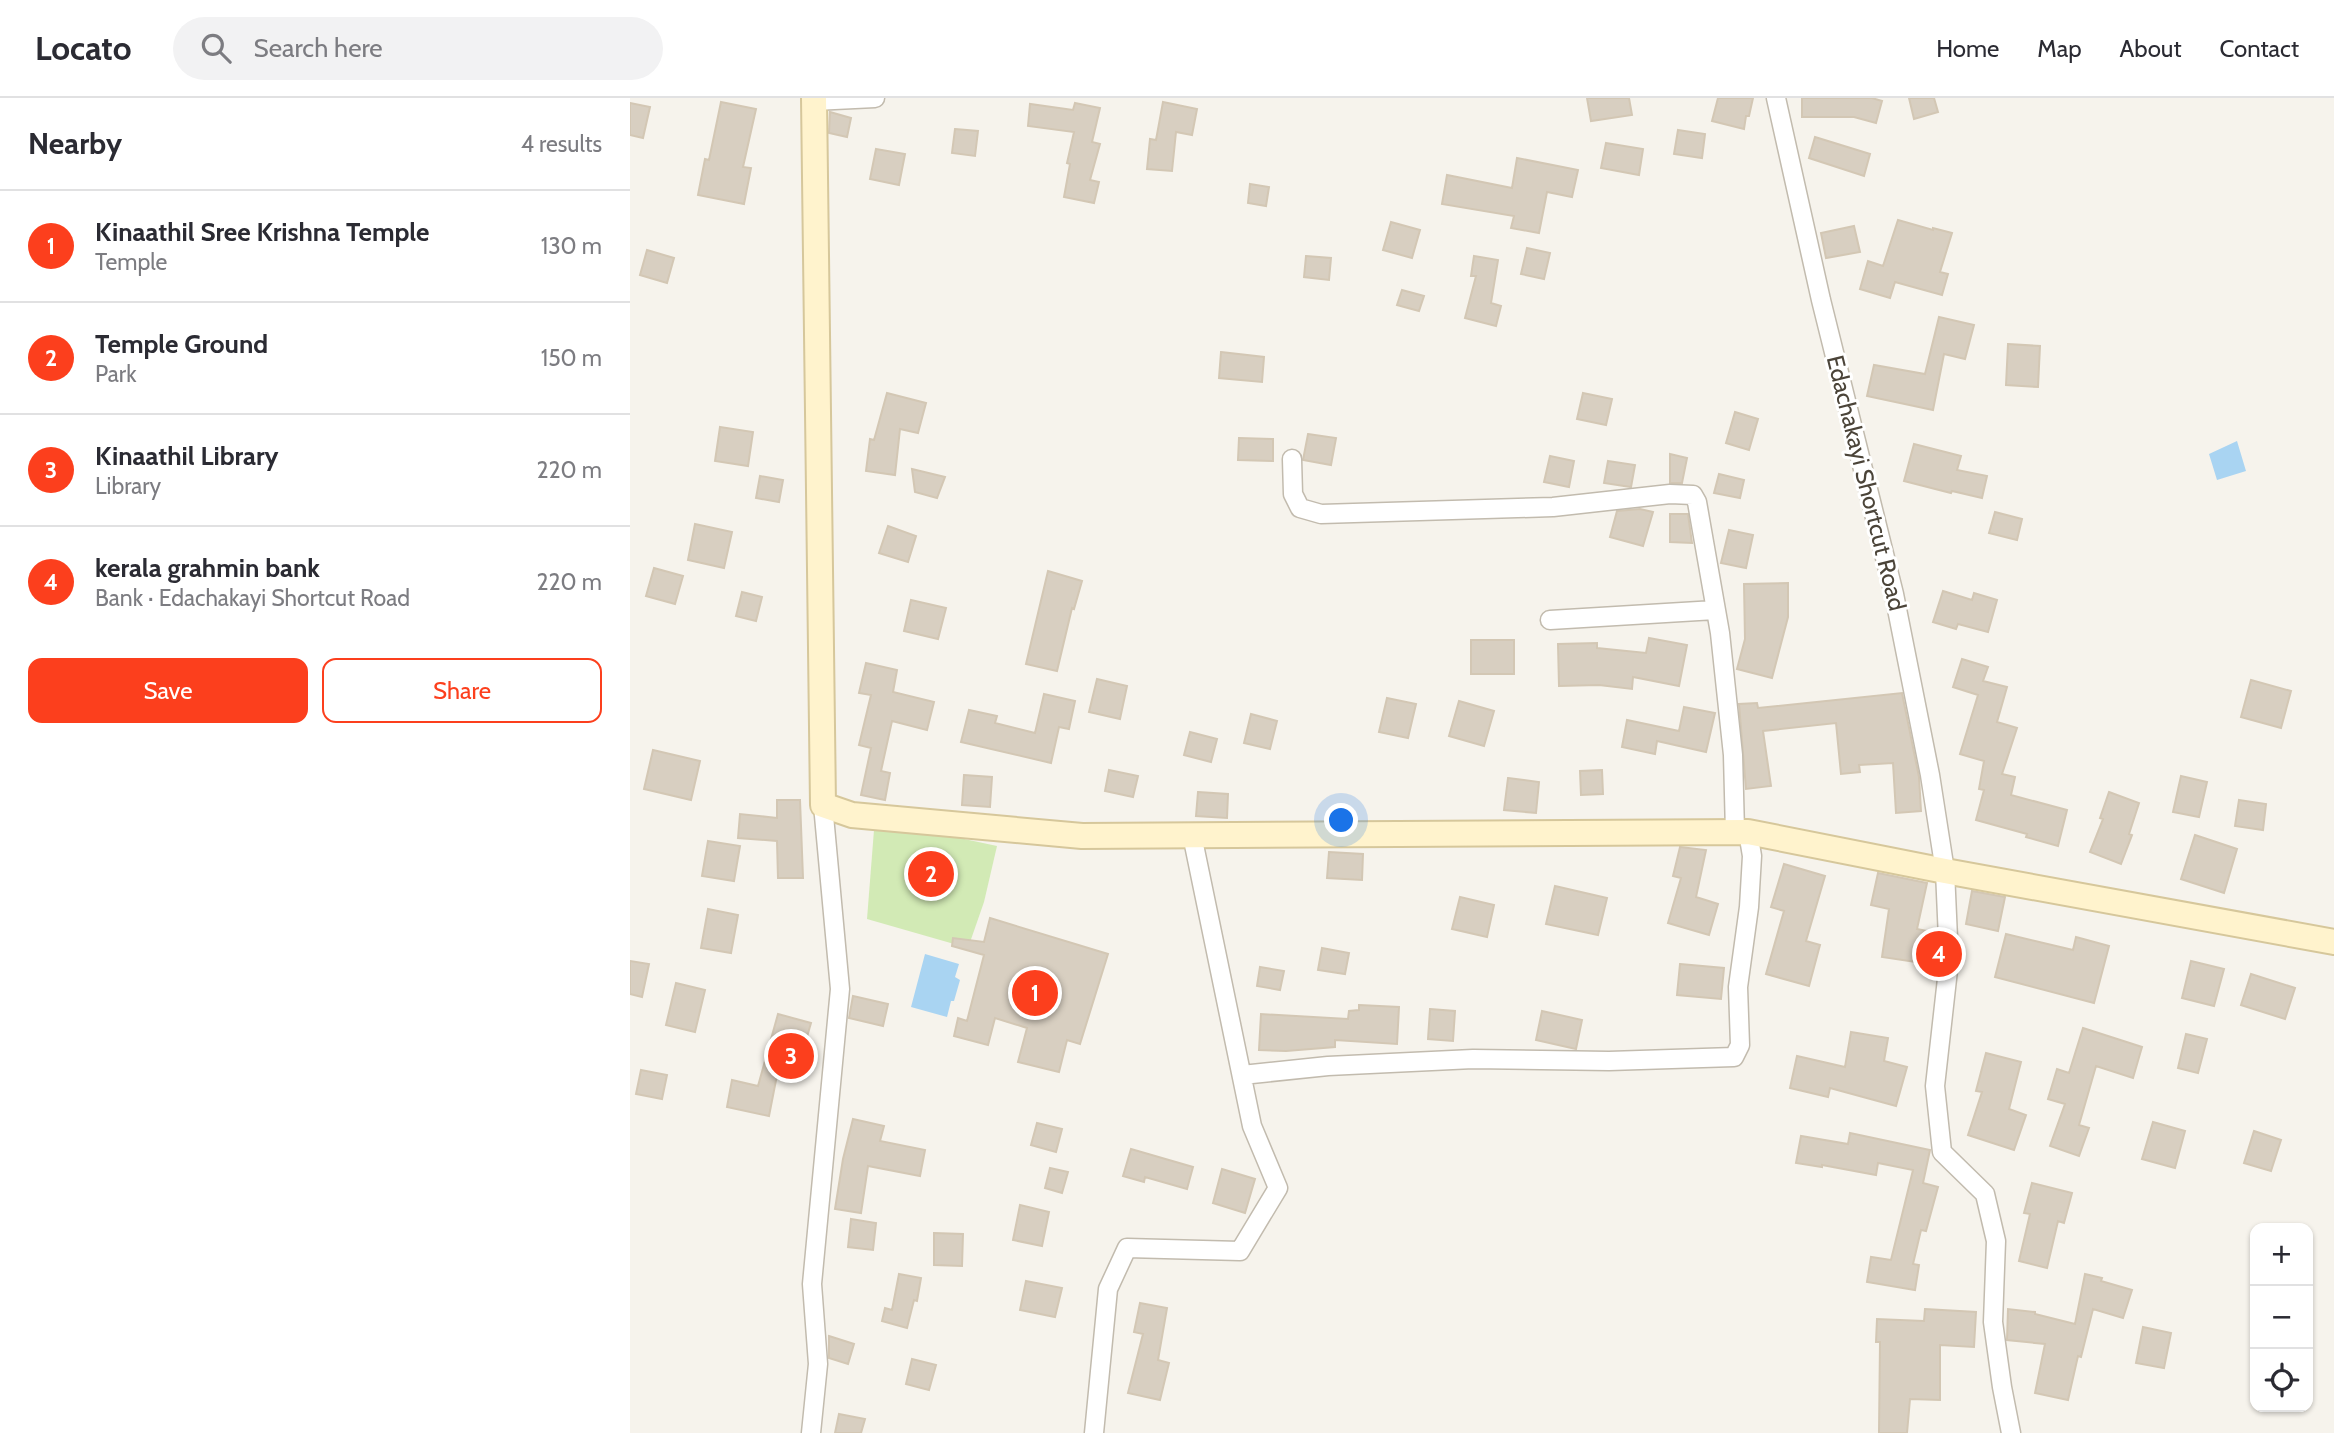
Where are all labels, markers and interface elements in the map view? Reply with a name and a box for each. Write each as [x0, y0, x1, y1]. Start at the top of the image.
search box [173, 17, 663, 80]
text: Locato [35, 28, 131, 68]
icon: search [197, 29, 235, 67]
text: Search here [253, 32, 383, 64]
text: Home [1936, 34, 1999, 63]
text: Map [2037, 34, 2082, 63]
text: About [2120, 34, 2182, 63]
text: Contact [2220, 34, 2299, 63]
text: Nearby [28, 125, 122, 162]
text: 4 results [521, 130, 602, 158]
text: Kinaathil Sree Krishna Temple [95, 216, 429, 248]
text: 1 [47, 232, 55, 260]
text: 130 m [541, 232, 602, 260]
text: Temple [95, 248, 167, 276]
text: Temple Ground [95, 328, 268, 360]
text: 2 [45, 344, 57, 372]
text: 150 m [541, 344, 602, 372]
street label: Edachakayi Shortcut Road [1821, 352, 1912, 614]
text: Park [95, 360, 136, 388]
text: Kinaathil Library [95, 440, 279, 472]
text: 3 [45, 456, 57, 484]
text: 220 m [536, 456, 602, 484]
text: Library [95, 472, 161, 500]
text: kerala grahmin bank [95, 552, 320, 584]
text: 4 [44, 568, 58, 596]
text: 220 m [536, 568, 602, 596]
text: Bank · Edachakayi Shortcut Road [95, 584, 410, 612]
button: Save [28, 658, 308, 723]
button: Share [322, 658, 602, 723]
your location [1324, 803, 1358, 837]
pin: 2 [908, 848, 954, 900]
pin: 4 [1916, 928, 1962, 980]
pin: 1 [1012, 967, 1058, 1019]
pin: 3 [768, 1030, 814, 1082]
map controls [2250, 1223, 2313, 1412]
button: + [2250, 1223, 2313, 1286]
button: − [2250, 1286, 2313, 1349]
button: locate [2250, 1349, 2313, 1412]

